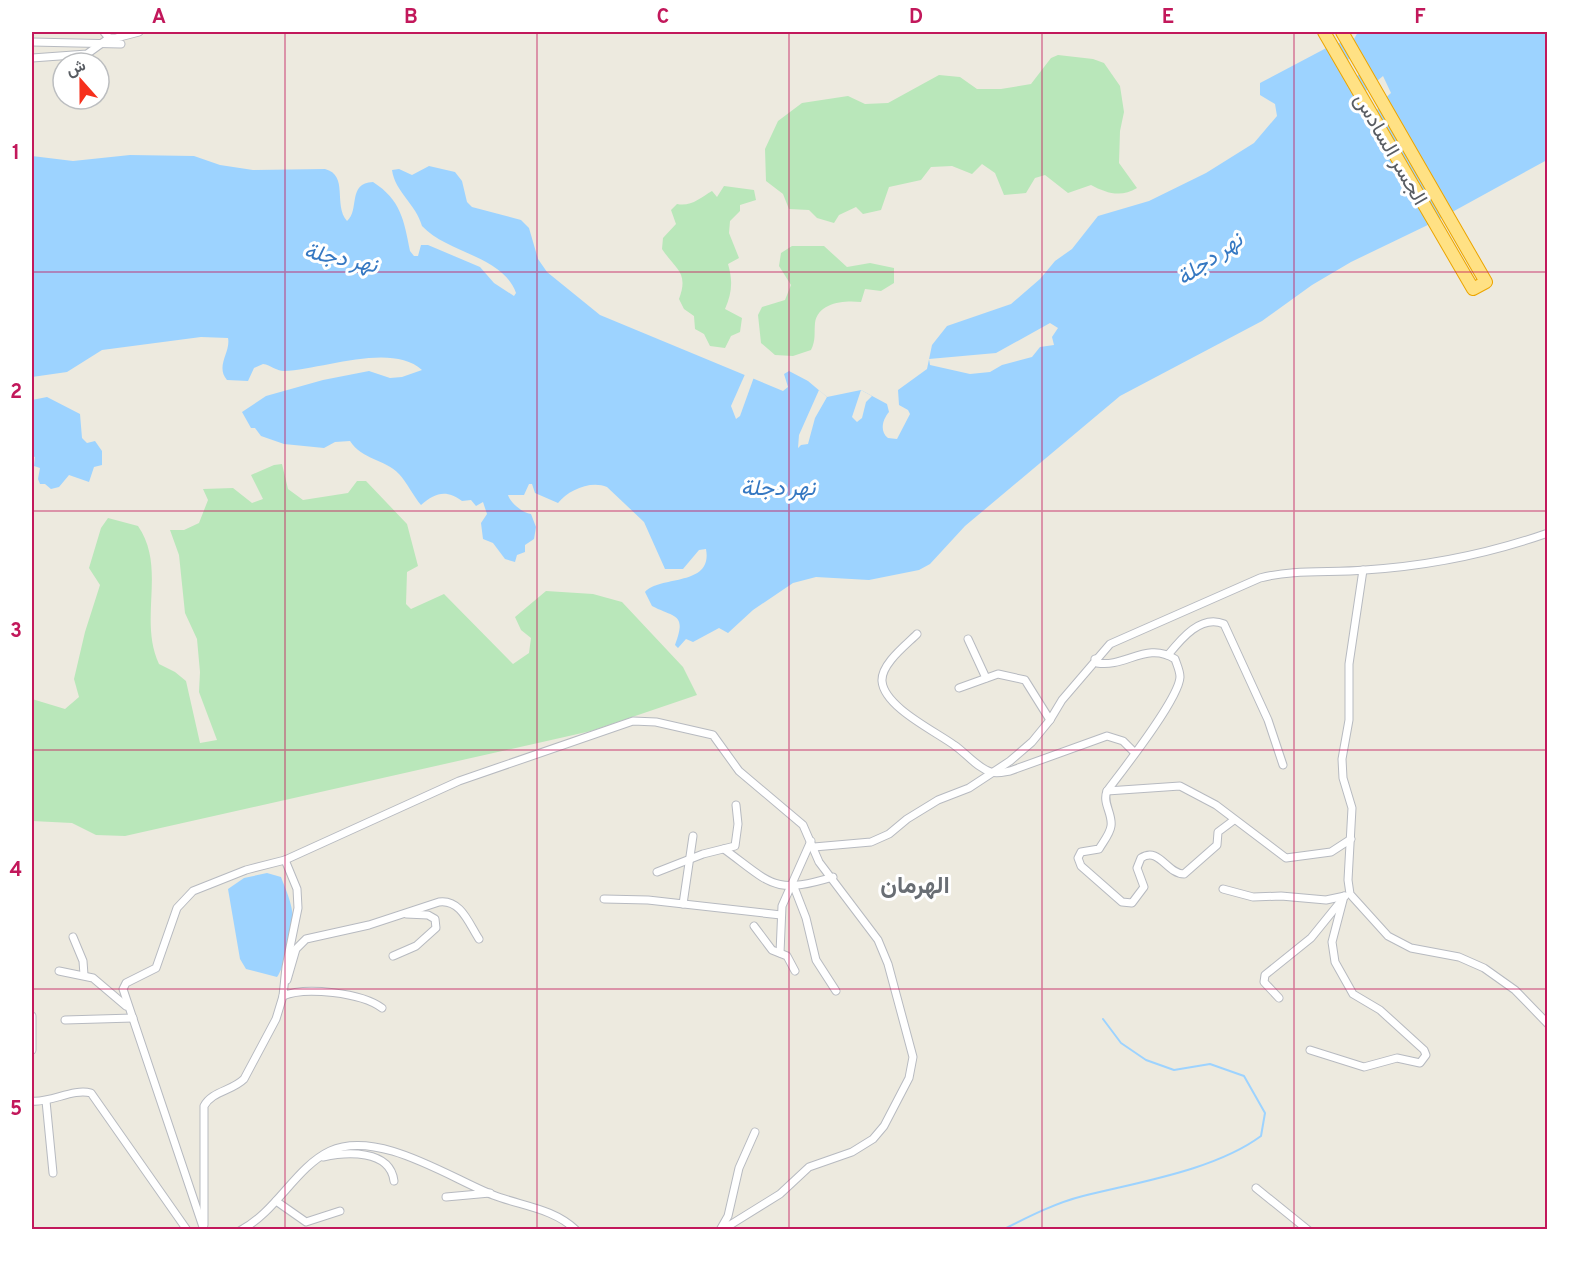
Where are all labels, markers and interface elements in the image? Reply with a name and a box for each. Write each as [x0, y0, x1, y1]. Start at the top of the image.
text: A [152, 5, 166, 31]
text: B [404, 5, 418, 31]
text: C [657, 5, 669, 31]
text: D [909, 5, 923, 31]
text: E [1162, 5, 1174, 31]
text: F [1414, 5, 1426, 31]
north arrow [51, 51, 111, 111]
text: ش [64, 56, 89, 82]
street label: الجسر السادس [1347, 89, 1433, 211]
text: 1 [12, 141, 20, 167]
water label: نهر دجلة [1172, 227, 1250, 292]
water label: نهر دجلة [301, 239, 381, 281]
text: 2 [10, 380, 22, 406]
water label: نهر دجلة [741, 476, 817, 503]
text: 3 [10, 619, 22, 645]
text: 4 [10, 858, 22, 884]
district label: الهرمان [880, 872, 950, 902]
text: 5 [10, 1097, 22, 1123]

